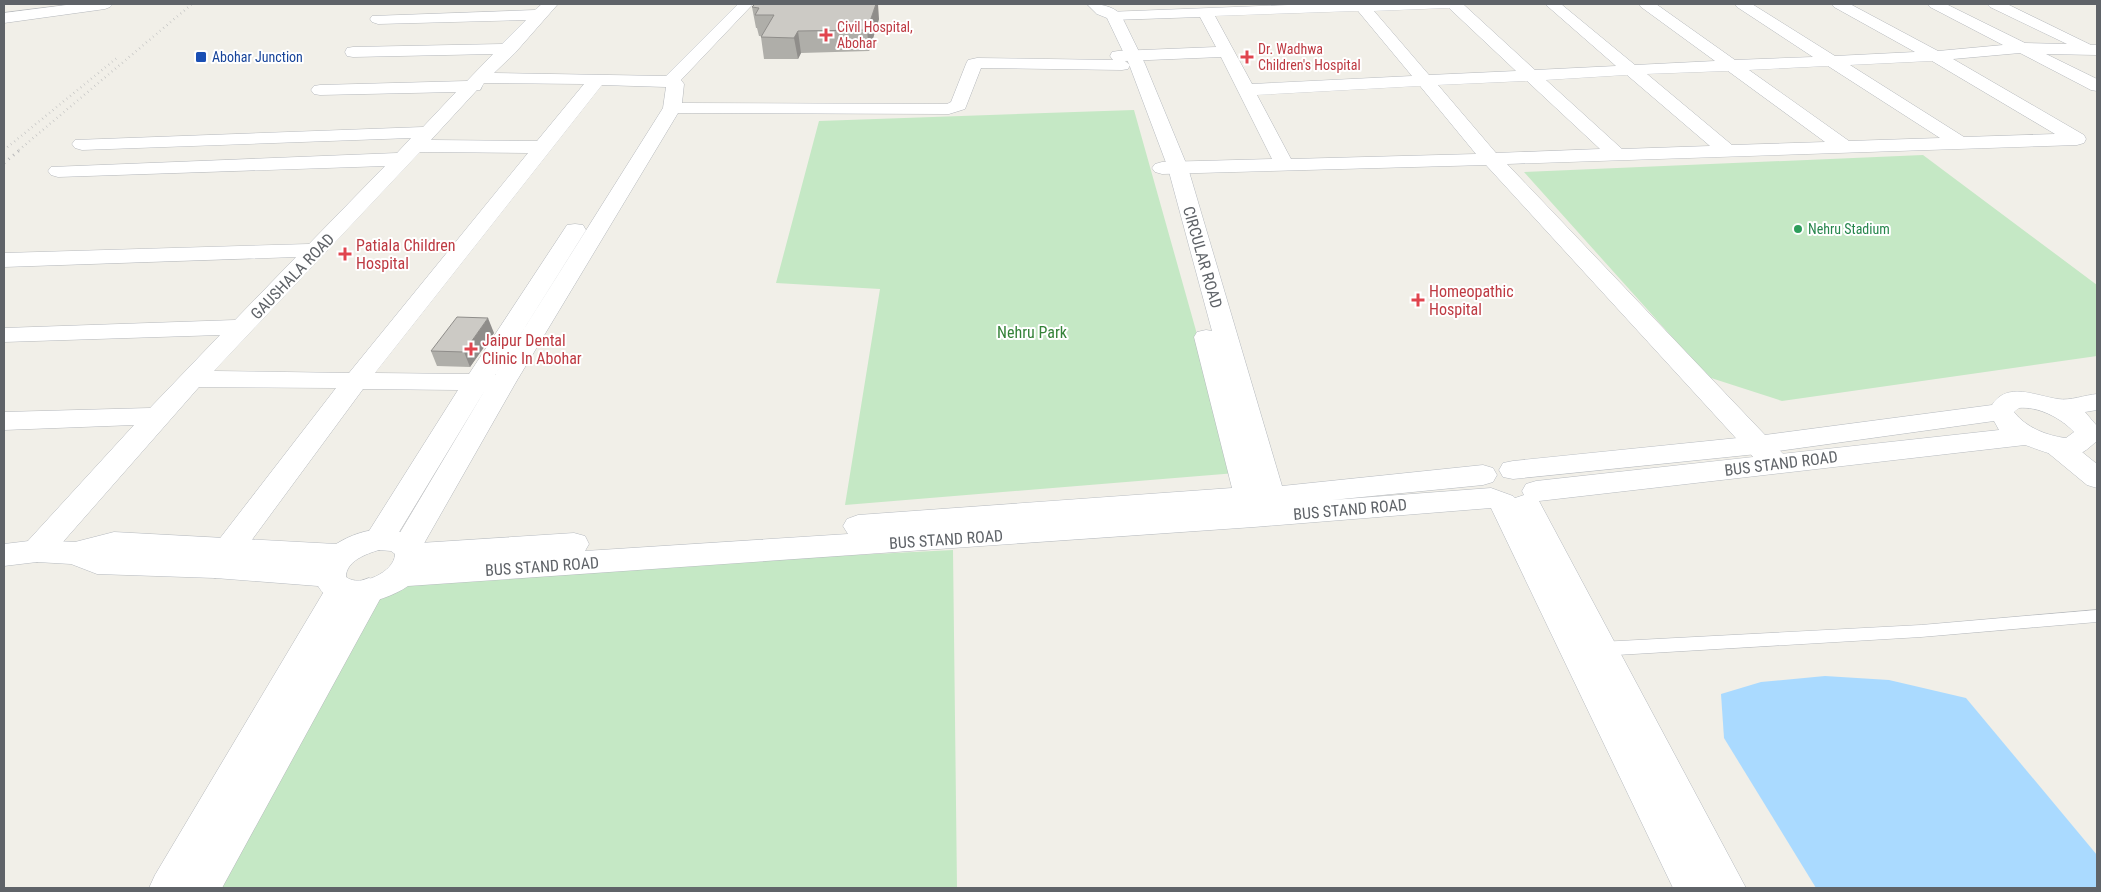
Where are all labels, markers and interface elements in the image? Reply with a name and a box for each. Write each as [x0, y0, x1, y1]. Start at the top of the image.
place label: Civil Hospital, Abohar [837, 19, 913, 51]
marker: Civil Hospital, Abohar [819, 28, 833, 42]
place label: Dr. Wadhwa Children's Hospital [1258, 41, 1361, 73]
place label: Abohar Junction [212, 49, 303, 65]
marker: Abohar Junction [194, 50, 208, 64]
marker: Dr. Wadhwa Children's Hospital [1240, 50, 1254, 64]
street label: CIRCULAR ROAD [1179, 204, 1226, 310]
place label: Nehru Stadium [1808, 221, 1890, 237]
marker: Nehru Stadium [1792, 223, 1804, 235]
street label: GAUSHALA ROAD [247, 229, 338, 323]
place label: Patiala Children Hospital [356, 236, 456, 273]
marker: Patiala Children Hospital [338, 247, 352, 261]
place label: Homeopathic Hospital [1429, 282, 1514, 319]
marker: Homeopathic Hospital [1411, 293, 1425, 307]
park label: Nehru Park [997, 323, 1068, 342]
place label: Jaipur Dental Clinic In Abohar [482, 331, 582, 368]
marker: Jaipur Dental Clinic In Abohar [464, 342, 478, 356]
street label: BUS STAND ROAD [1723, 447, 1839, 480]
street label: BUS STAND ROAD [1292, 495, 1408, 524]
street label: BUS STAND ROAD [889, 526, 1004, 553]
street label: BUS STAND ROAD [485, 553, 600, 580]

